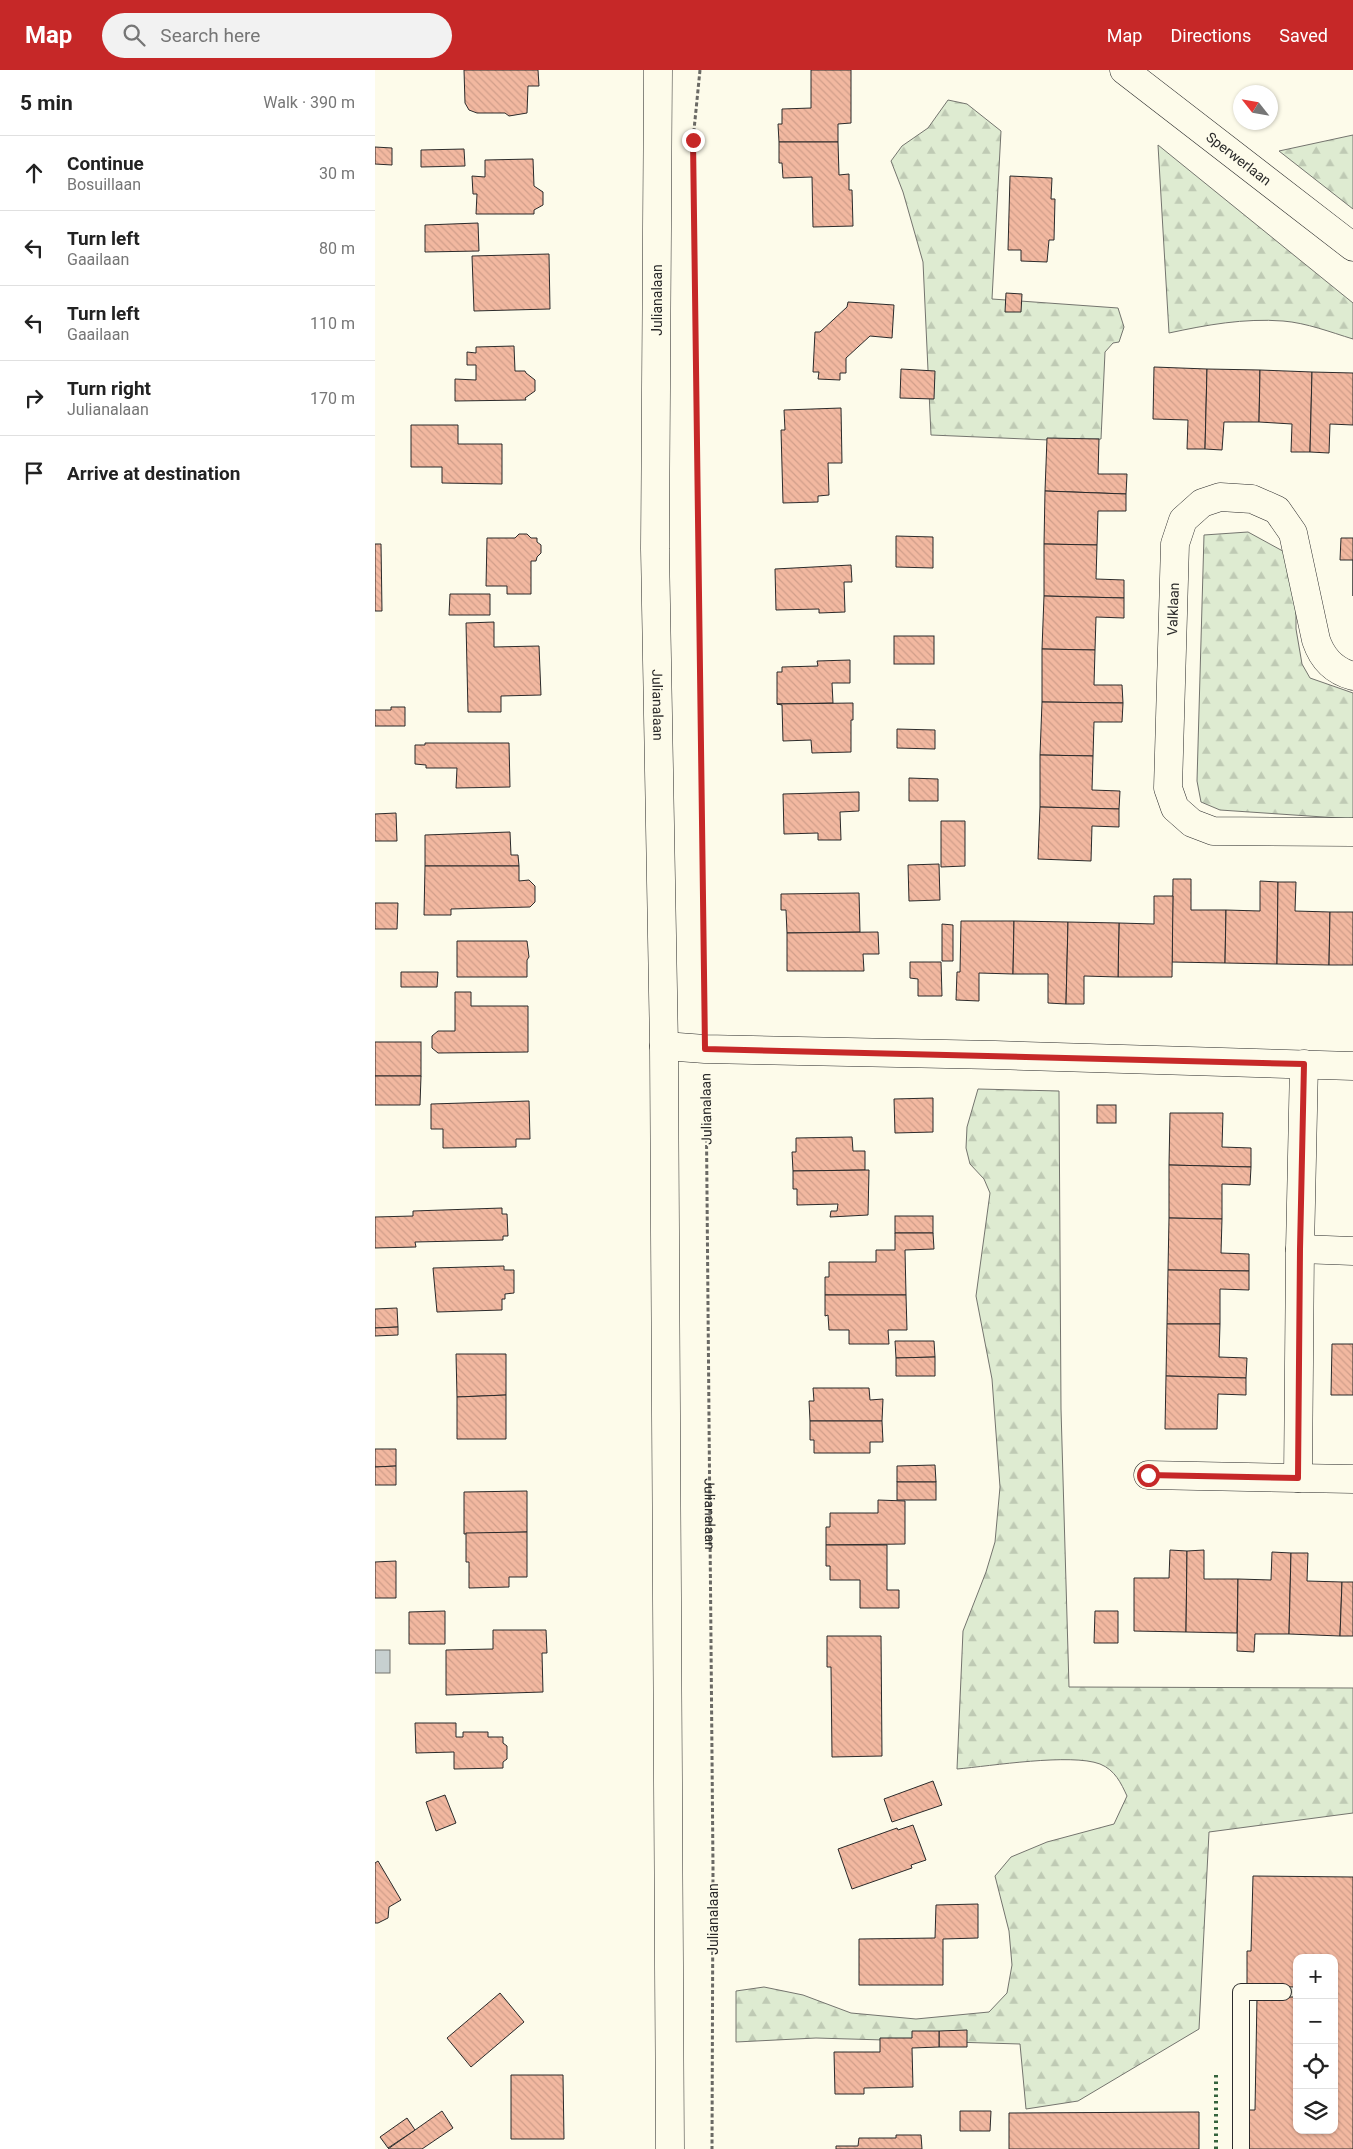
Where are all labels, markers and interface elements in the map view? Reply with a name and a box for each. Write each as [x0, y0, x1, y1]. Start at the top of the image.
search box [102, 13, 452, 58]
text: Map [25, 21, 72, 49]
icon: search [120, 21, 148, 49]
text: Search here [160, 24, 260, 47]
text: Map [1107, 25, 1142, 46]
text: Directions [1170, 25, 1251, 46]
text: Saved [1279, 25, 1328, 46]
north arrow [1233, 85, 1278, 130]
text: 5 min [20, 91, 73, 115]
text: Walk · 390 m [263, 93, 355, 112]
route end [682, 129, 705, 152]
street label: Sperwerlaan [1203, 129, 1274, 189]
text: Continue [67, 152, 144, 175]
icon: ahead [20, 159, 48, 187]
text: 30 m [319, 164, 355, 183]
text: Bosuillaan [67, 175, 141, 194]
text: Turn left [67, 227, 140, 250]
icon: left [20, 234, 48, 262]
text: 80 m [319, 239, 355, 258]
text: Gaailaan [67, 250, 129, 269]
street label: Julianalaan [649, 264, 665, 336]
text: Turn left [67, 302, 140, 325]
icon: left [20, 309, 48, 337]
text: 110 m [310, 314, 355, 333]
text: Gaailaan [67, 325, 129, 344]
text: Turn right [67, 377, 151, 400]
icon: right [20, 384, 48, 412]
text: 170 m [310, 389, 355, 408]
text: Julianalaan [67, 400, 149, 419]
icon: arrive [20, 459, 48, 487]
text: Arrive at destination [67, 462, 240, 485]
street label: Valklaan [1164, 582, 1182, 636]
street label: Julianalaan [649, 669, 666, 741]
street label: Julianalaan [697, 1073, 715, 1145]
route start [1137, 1464, 1160, 1487]
street label: Julianalaan [702, 1478, 718, 1550]
street label: Julianalaan [705, 1883, 721, 1955]
map controls [1293, 1954, 1338, 2134]
button: + [1293, 1954, 1338, 1999]
button: − [1293, 1999, 1338, 2044]
button: locate [1293, 2044, 1338, 2089]
button: layers [1293, 2089, 1338, 2134]

